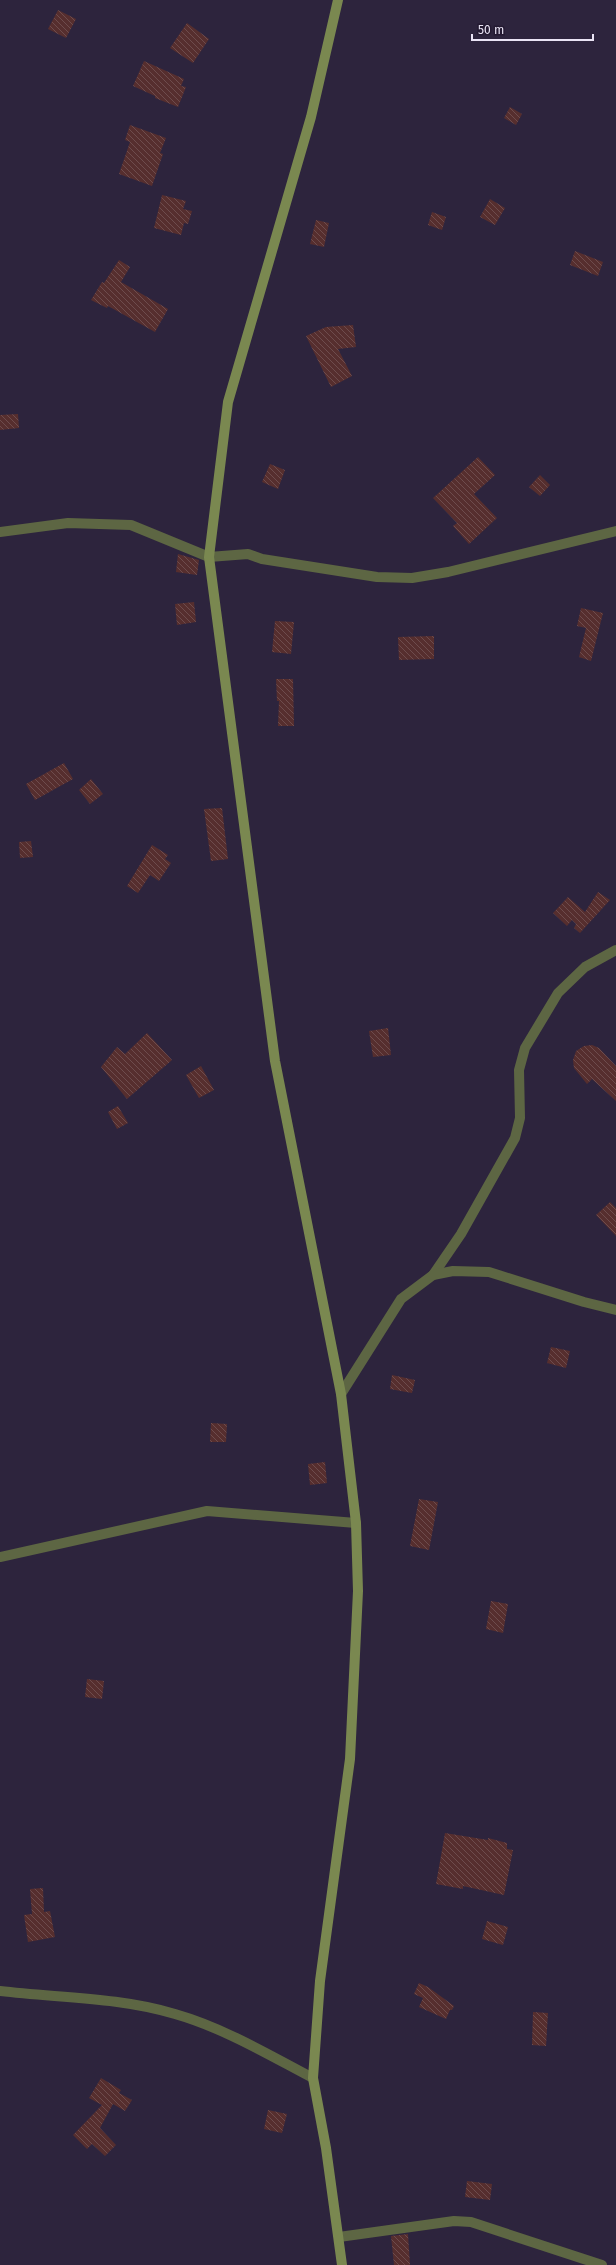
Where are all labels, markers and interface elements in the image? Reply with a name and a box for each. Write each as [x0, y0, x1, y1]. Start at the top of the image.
scale bar [472, 16, 593, 42]
text: 50 m [478, 23, 504, 37]

